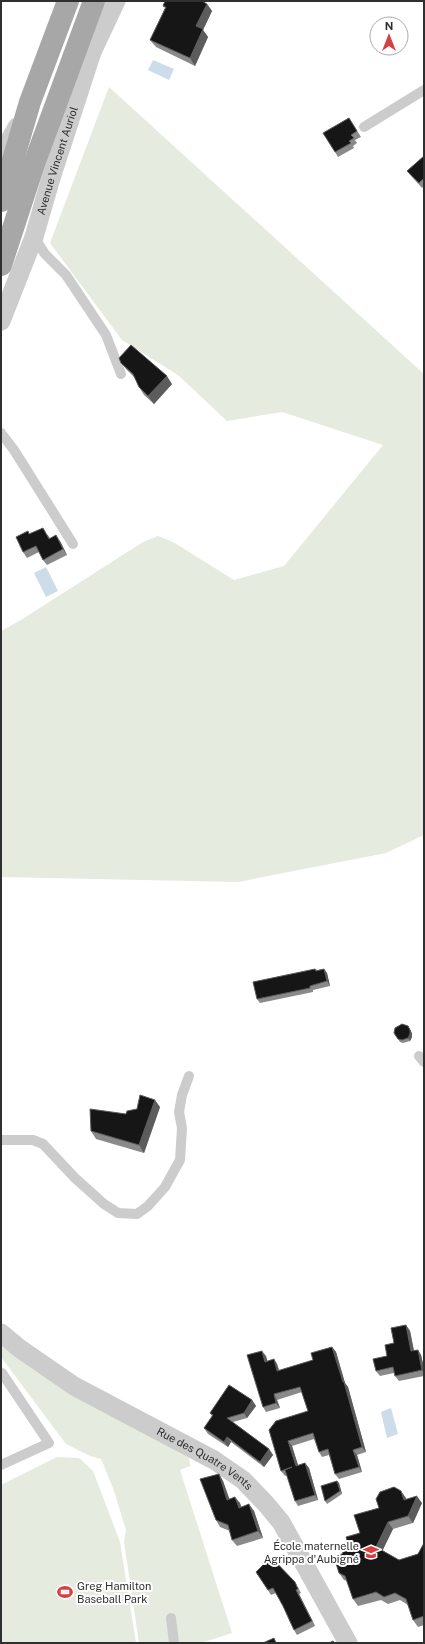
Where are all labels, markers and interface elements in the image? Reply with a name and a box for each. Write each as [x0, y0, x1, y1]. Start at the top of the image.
north arrow [369, 16, 409, 56]
text: N [385, 20, 393, 32]
street label: Avenue Vincent Auriol [35, 105, 80, 216]
street label: Rue des Quatre Vents [155, 1425, 255, 1493]
place label: École maternelle Agrippa d'Aubigné [264, 1539, 359, 1565]
school or university icon: École maternelle Agrippa d'Aubigné [362, 1543, 380, 1561]
place label: Greg Hamilton Baseball Park [77, 1580, 151, 1605]
sports icon: Greg Hamilton Baseball Park [56, 1583, 74, 1601]

